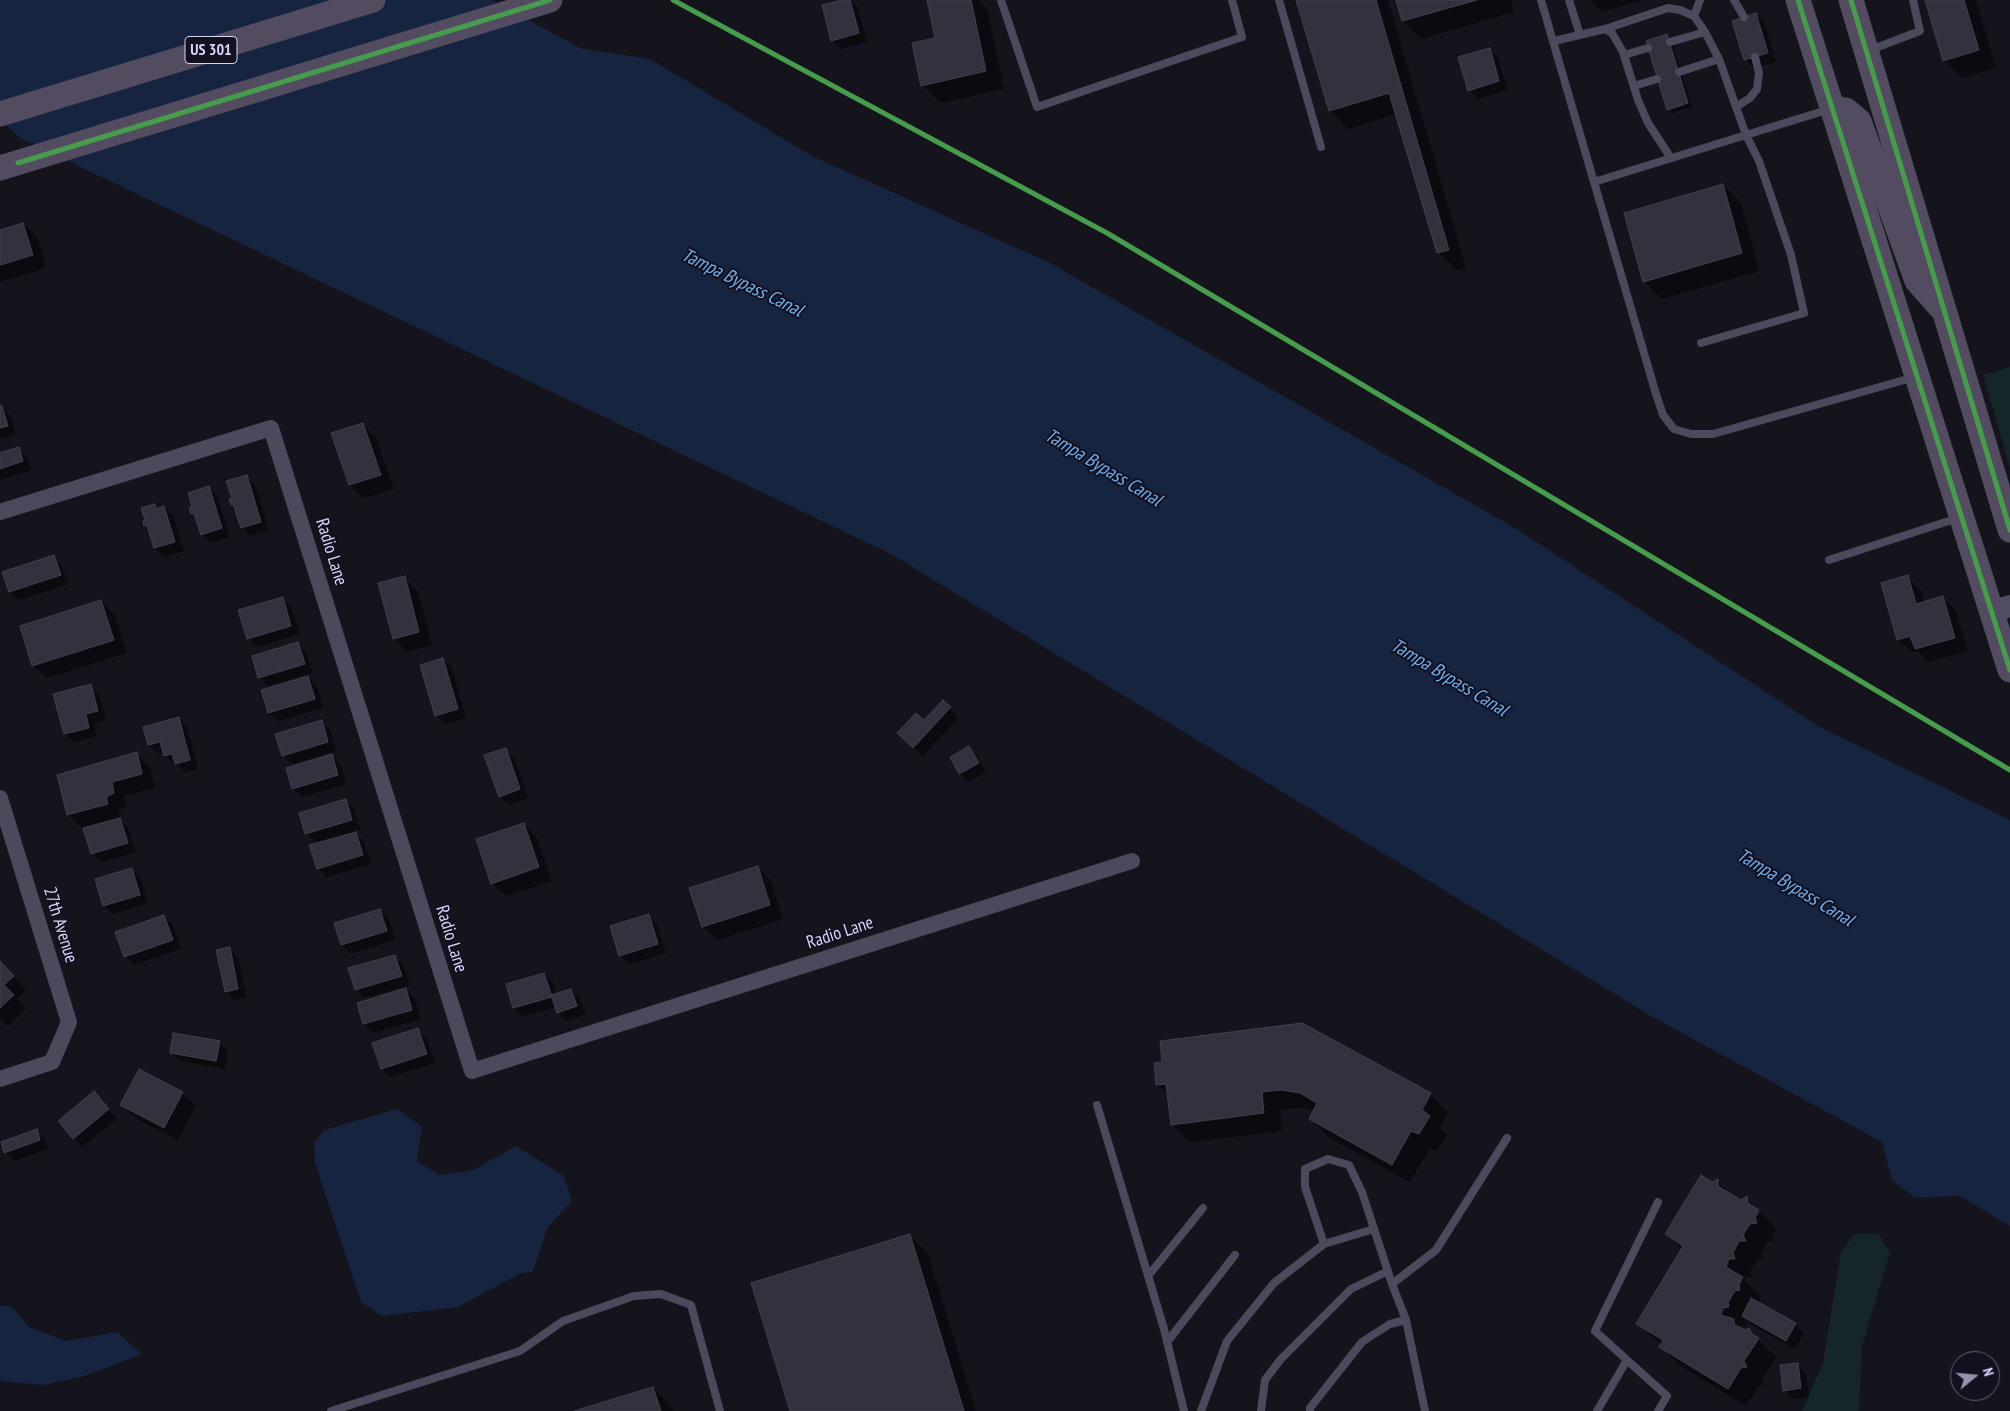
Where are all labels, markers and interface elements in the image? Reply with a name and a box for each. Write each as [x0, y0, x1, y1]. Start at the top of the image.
road number: US 301 [185, 36, 237, 64]
water label: Tampa Bypass Canal [678, 244, 806, 322]
water label: Tampa Bypass Canal [1041, 424, 1165, 512]
street label: Radio Lane [311, 516, 351, 588]
water label: Tampa Bypass Canal [1387, 634, 1511, 722]
water label: Tampa Bypass Canal [1733, 844, 1857, 932]
street label: 27th Avenue [38, 884, 82, 966]
street label: Radio Lane [431, 903, 471, 975]
street label: Radio Lane [804, 912, 876, 954]
north arrow [1950, 1351, 2000, 1401]
text: N [1979, 1366, 1998, 1378]

